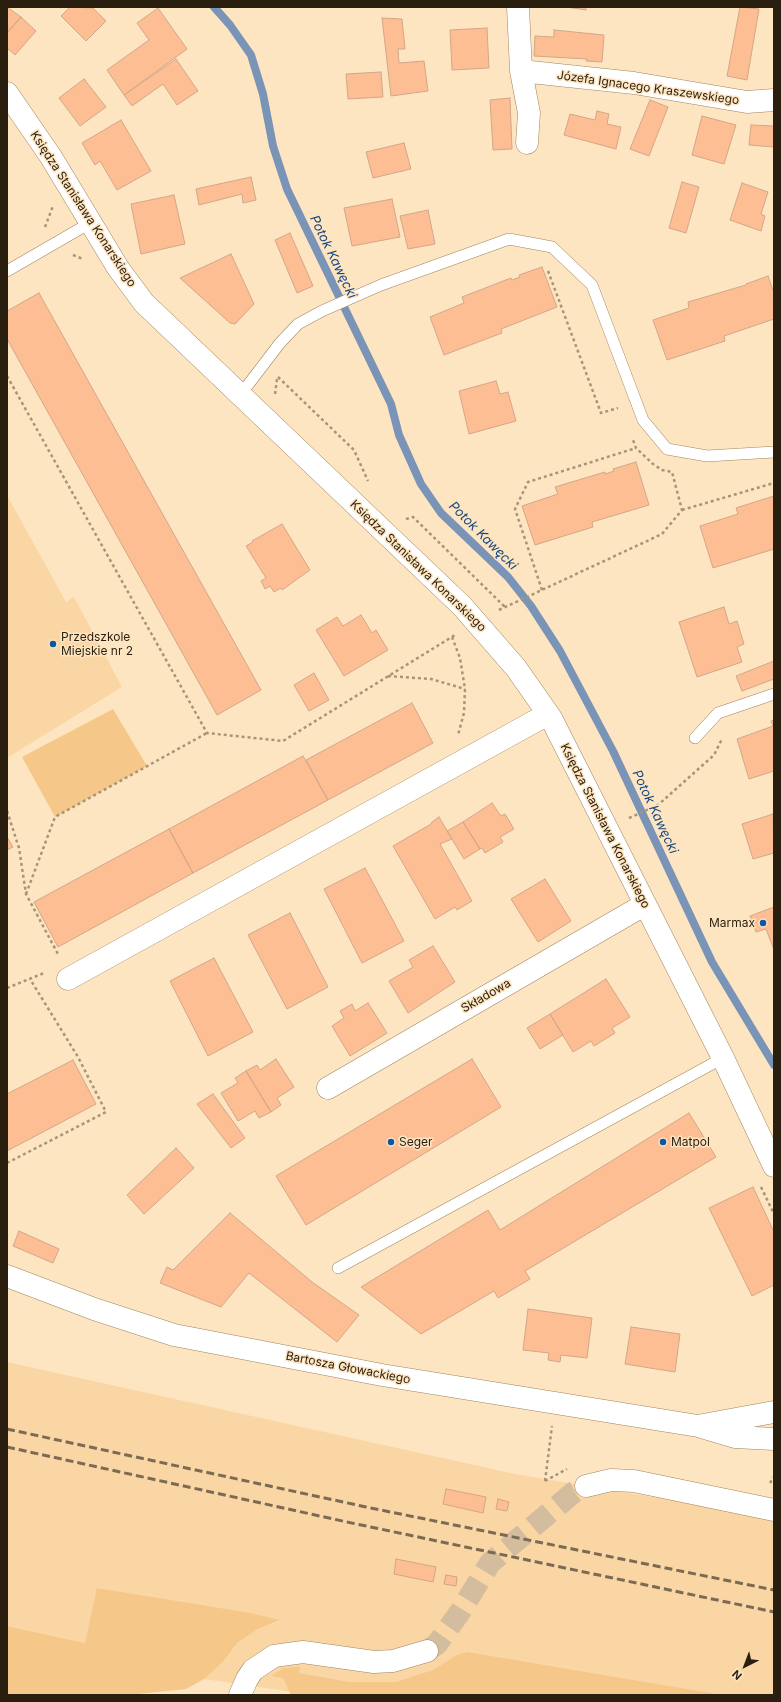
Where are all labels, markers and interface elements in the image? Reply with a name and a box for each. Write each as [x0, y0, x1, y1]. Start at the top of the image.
street label: Józefa Ignacego Kraszewskiego [556, 68, 740, 108]
street label: Księdza Stanisława Konarskiego [27, 128, 139, 290]
water label: Potok Kawęcki [306, 213, 360, 301]
street label: Księdza Stanisława Konarskiego [347, 497, 489, 635]
water label: Potok Kawęcki [445, 498, 521, 574]
place label: Przedszkole Miejskie nr 2 [61, 630, 133, 658]
marker: Przedszkole Miejskie nr 2 [48, 639, 58, 649]
street label: Księdza Stanisława Konarskiego [557, 741, 653, 911]
water label: Potok Kawęcki [629, 768, 681, 856]
place label: Marmax [709, 916, 755, 930]
marker: Marmax [758, 918, 768, 928]
street label: Składowa [459, 976, 513, 1016]
place label: Seger [399, 1135, 433, 1149]
place label: Matpol [671, 1135, 710, 1149]
marker: Seger [386, 1137, 396, 1147]
marker: Matpol [658, 1137, 668, 1147]
street label: Bartosza Głowackiego [284, 1349, 412, 1387]
north arrow [725, 1646, 765, 1686]
text: N [729, 1667, 745, 1683]

